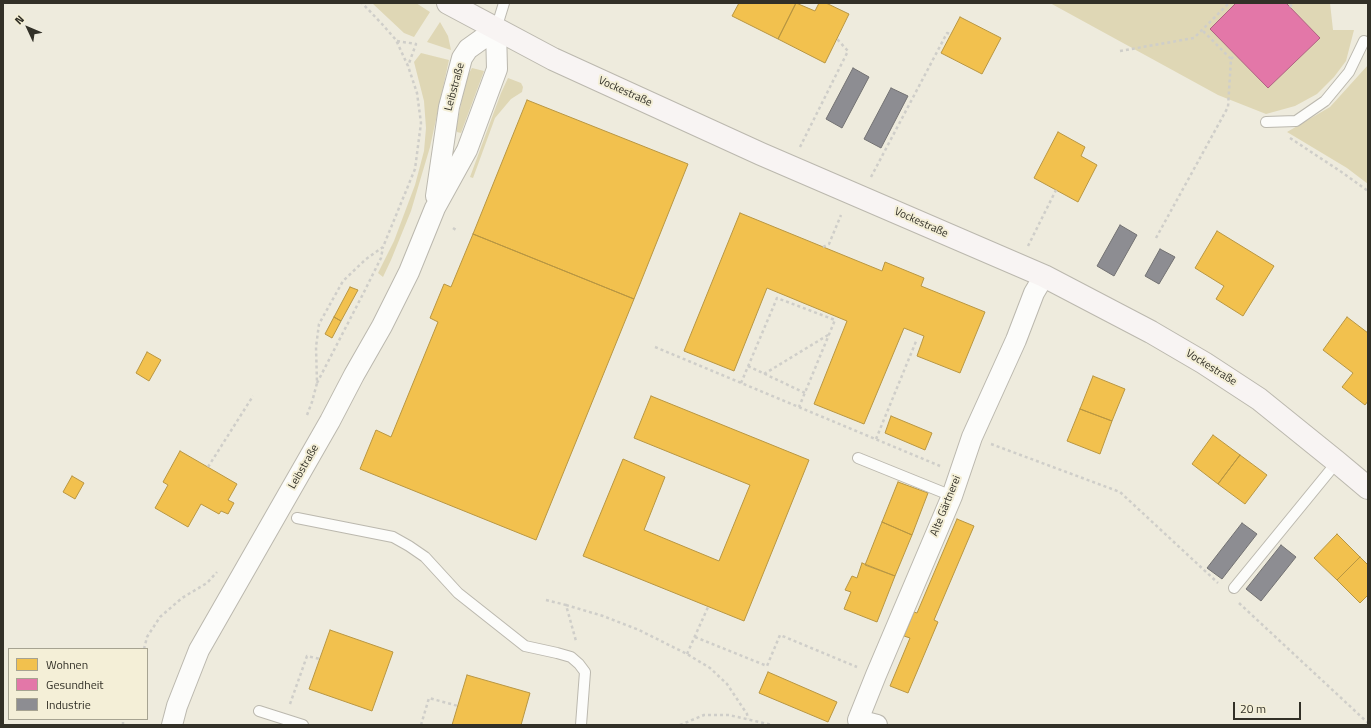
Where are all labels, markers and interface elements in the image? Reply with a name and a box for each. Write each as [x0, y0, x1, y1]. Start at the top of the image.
north arrow [8, 8, 48, 48]
text: N [11, 11, 28, 28]
street label: Leibstraße [442, 62, 468, 112]
street label: Vockestraße [596, 74, 654, 110]
street label: Vockestraße [892, 205, 950, 241]
street label: Vockestraße [1183, 347, 1239, 389]
street label: Leibstraße [286, 442, 322, 492]
street label: Alte Gärtnerei [928, 474, 964, 538]
legend [8, 648, 148, 720]
text: Wohnen [46, 655, 88, 674]
text: Gesundheit [46, 675, 104, 694]
scale bar [1235, 694, 1303, 720]
text: Industrie [46, 695, 91, 714]
text: 20 m [1240, 699, 1266, 718]

